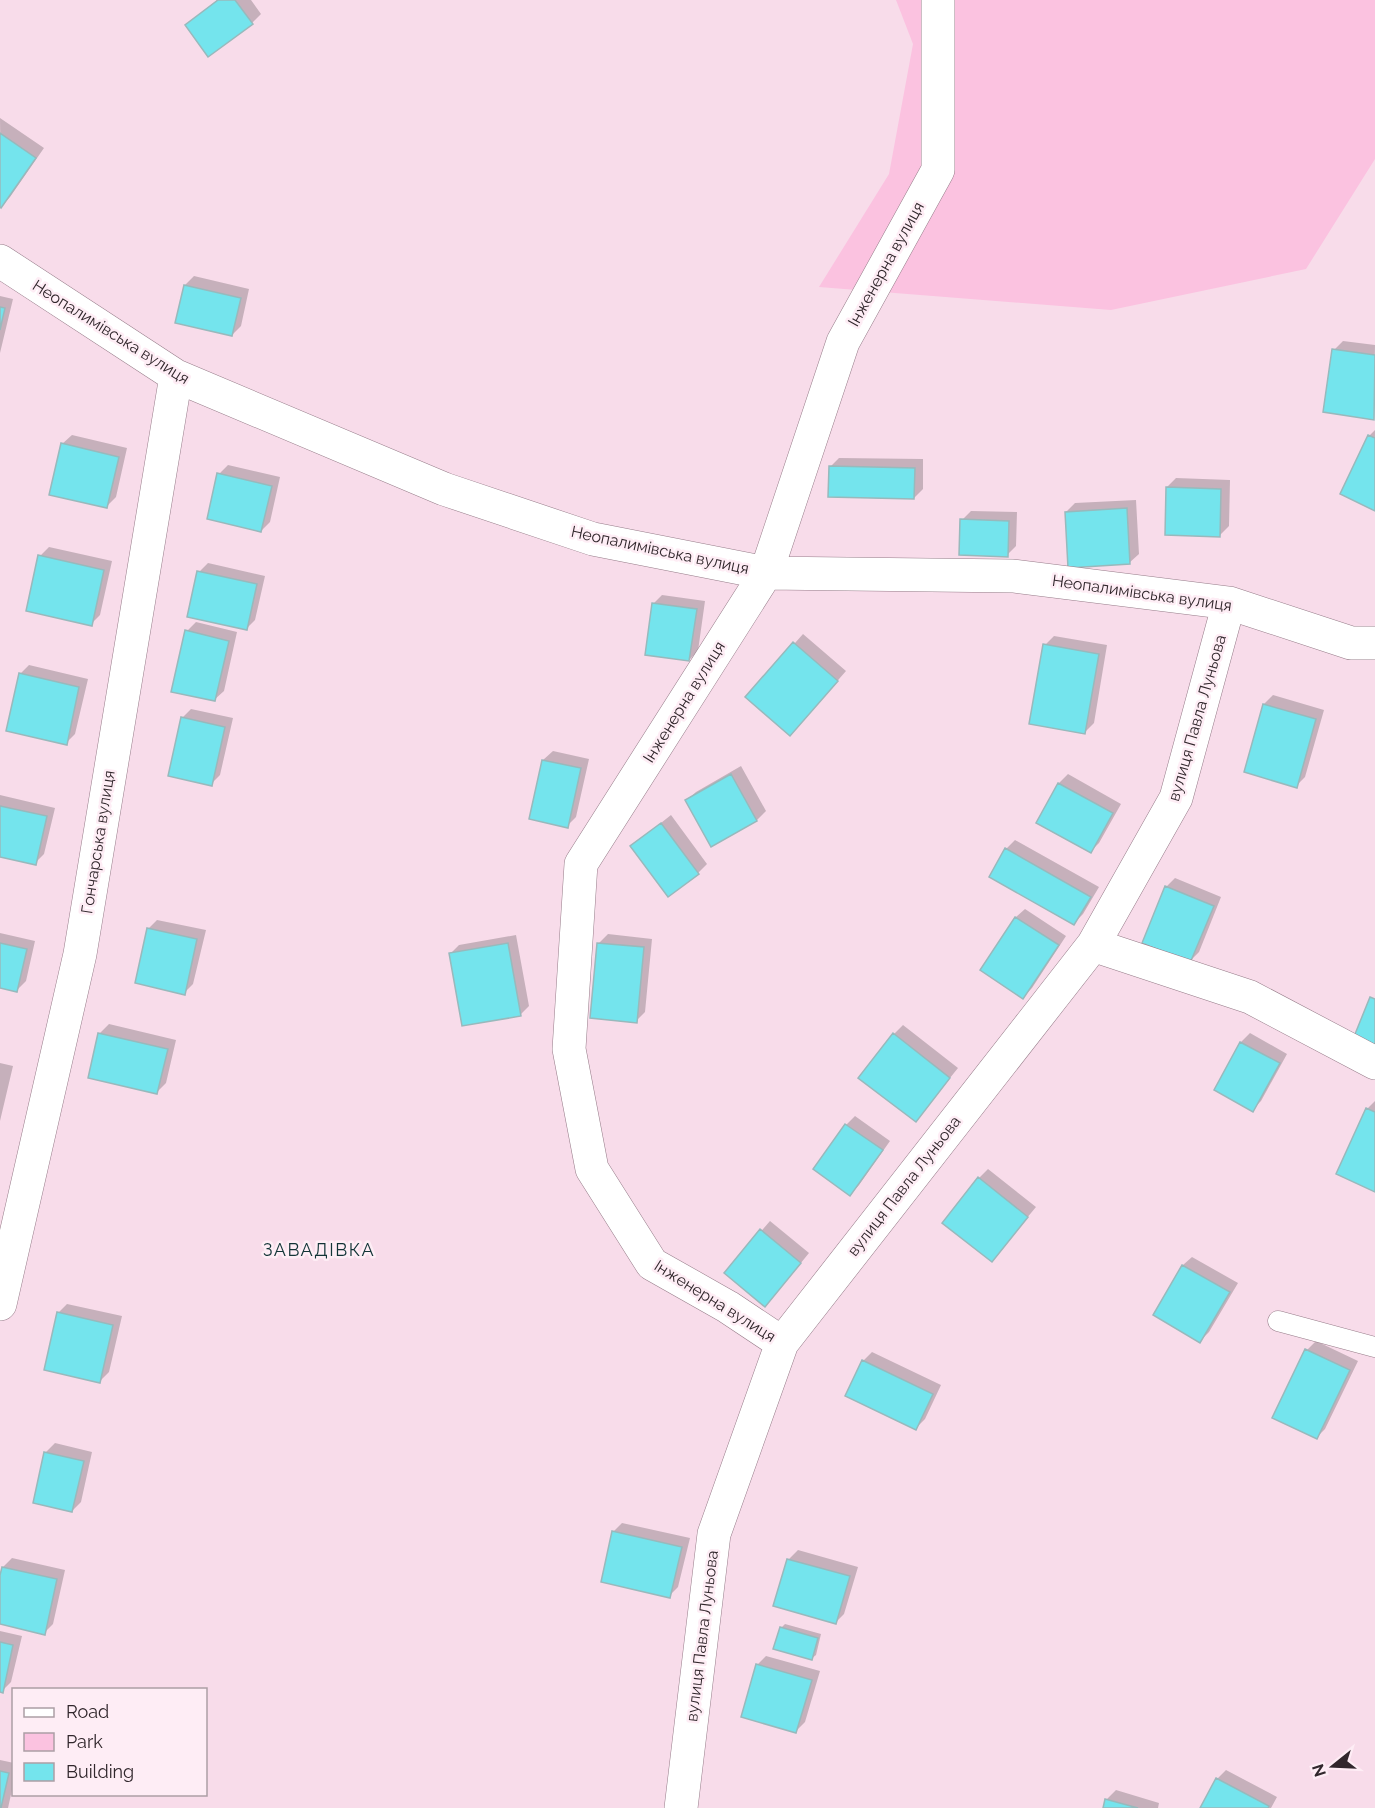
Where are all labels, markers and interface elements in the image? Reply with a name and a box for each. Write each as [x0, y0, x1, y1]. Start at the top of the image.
street label: Інженерна вулиця [844, 198, 928, 330]
street label: Неопалимівська вулиця [29, 276, 193, 388]
street label: Неопалимівська вулиця [569, 522, 751, 578]
street label: Неопалимівська вулиця [1051, 571, 1233, 615]
street label: вулиця Павла Луньова [1164, 633, 1230, 803]
street label: Інженерна вулиця [639, 638, 729, 766]
street label: Гончарська вулиця [77, 769, 119, 915]
street label: вулиця Павла Луньова [843, 1112, 965, 1260]
district label: ЗАВАДІВКА [263, 1239, 375, 1260]
street label: Інженерна вулиця [651, 1256, 779, 1346]
street label: вулиця Павла Луньова [682, 1549, 722, 1723]
legend [12, 1688, 207, 1796]
text: Road [66, 1701, 109, 1722]
text: Park [66, 1731, 103, 1752]
north arrow [1303, 1736, 1363, 1796]
text: Building [66, 1761, 134, 1782]
text: N [1308, 1762, 1330, 1779]

